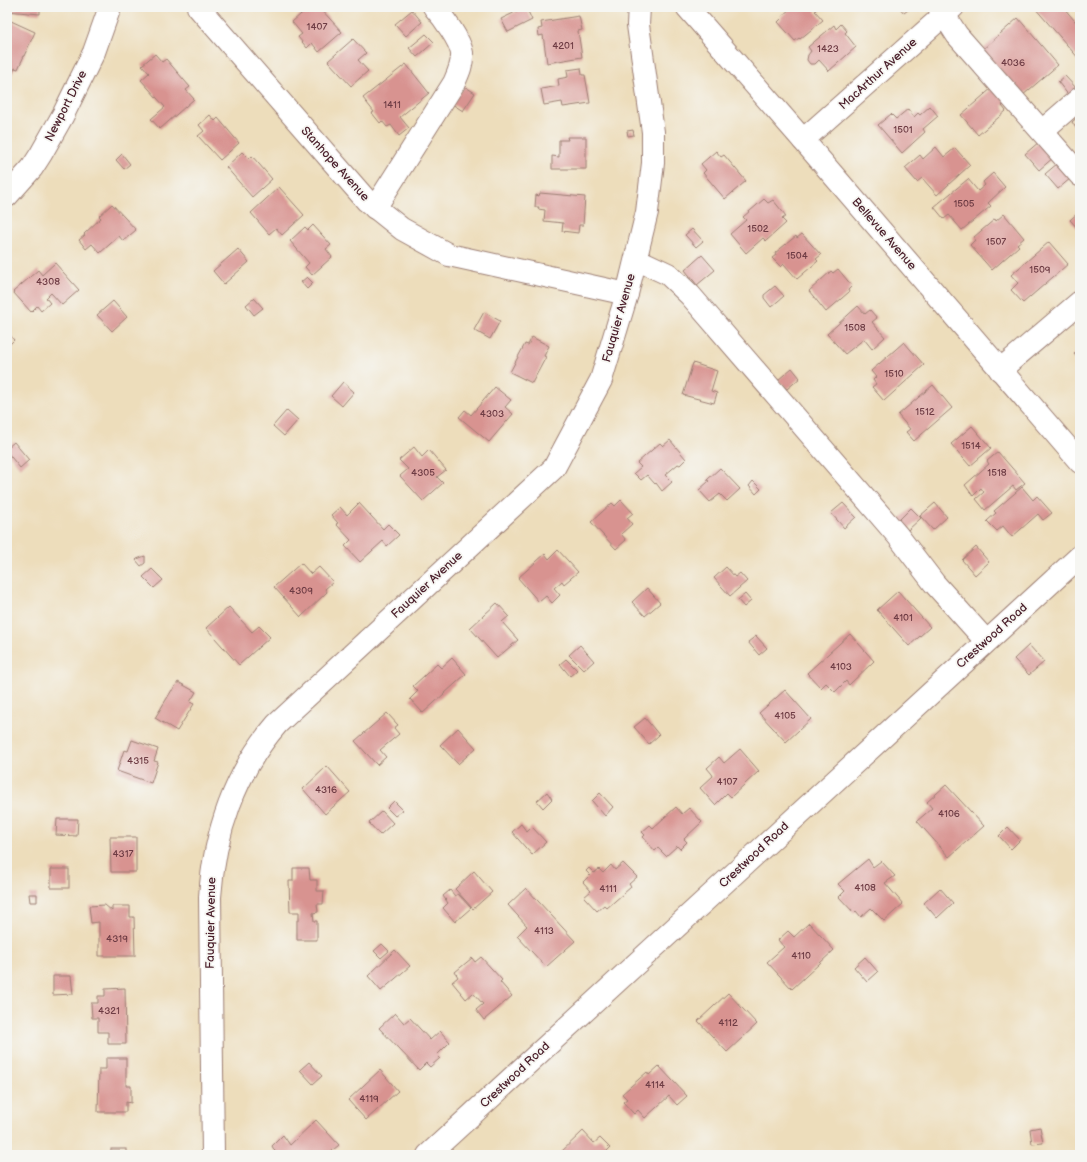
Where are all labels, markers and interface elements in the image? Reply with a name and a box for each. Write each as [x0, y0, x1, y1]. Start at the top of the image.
house number: 1407 [307, 21, 327, 33]
street label: MacArthur Avenue [836, 35, 920, 113]
house number: 4201 [552, 40, 574, 52]
house number: 1423 [817, 43, 839, 55]
house number: 4036 [1001, 57, 1025, 69]
street label: Newport Drive [42, 68, 90, 144]
house number: 1411 [383, 99, 401, 111]
street label: Stanhope Avenue [298, 124, 372, 204]
house number: 1501 [893, 124, 913, 136]
street label: Bellevue Avenue [849, 195, 919, 273]
house number: 1505 [953, 198, 975, 210]
house number: 1502 [747, 223, 769, 235]
house number: 1507 [986, 236, 1006, 248]
house number: 1504 [786, 250, 808, 262]
house number: 1509 [1029, 264, 1051, 276]
street label: Fauquier Avenue [599, 272, 639, 364]
house number: 4308 [36, 276, 60, 288]
house number: 1508 [844, 322, 866, 334]
house number: 1510 [884, 368, 904, 380]
house number: 1512 [915, 406, 935, 418]
house number: 4303 [480, 408, 504, 420]
house number: 1514 [961, 440, 981, 452]
house number: 4305 [411, 467, 435, 479]
house number: 1518 [987, 467, 1007, 479]
street label: Fauquier Avenue [388, 548, 466, 622]
house number: 4309 [289, 585, 313, 597]
street label: Crestwood Road [953, 600, 1031, 672]
house number: 4101 [893, 612, 913, 624]
house number: 4103 [830, 661, 852, 673]
house number: 4105 [774, 710, 796, 722]
house number: 4315 [127, 755, 149, 767]
house number: 4107 [717, 776, 737, 788]
house number: 4316 [315, 784, 337, 796]
house number: 4106 [938, 808, 960, 820]
street label: Crestwood Road [716, 819, 792, 891]
house number: 4317 [112, 848, 134, 860]
street label: Fauquier Avenue [203, 877, 219, 969]
house number: 4108 [854, 882, 876, 894]
house number: 4111 [599, 883, 617, 895]
house number: 4113 [534, 925, 554, 937]
house number: 4319 [106, 933, 128, 945]
house number: 4110 [791, 950, 811, 962]
house number: 4321 [98, 1005, 120, 1017]
house number: 4112 [718, 1017, 738, 1029]
street label: Crestwood Road [477, 1039, 553, 1111]
house number: 4114 [645, 1079, 665, 1091]
house number: 4119 [359, 1093, 379, 1105]

